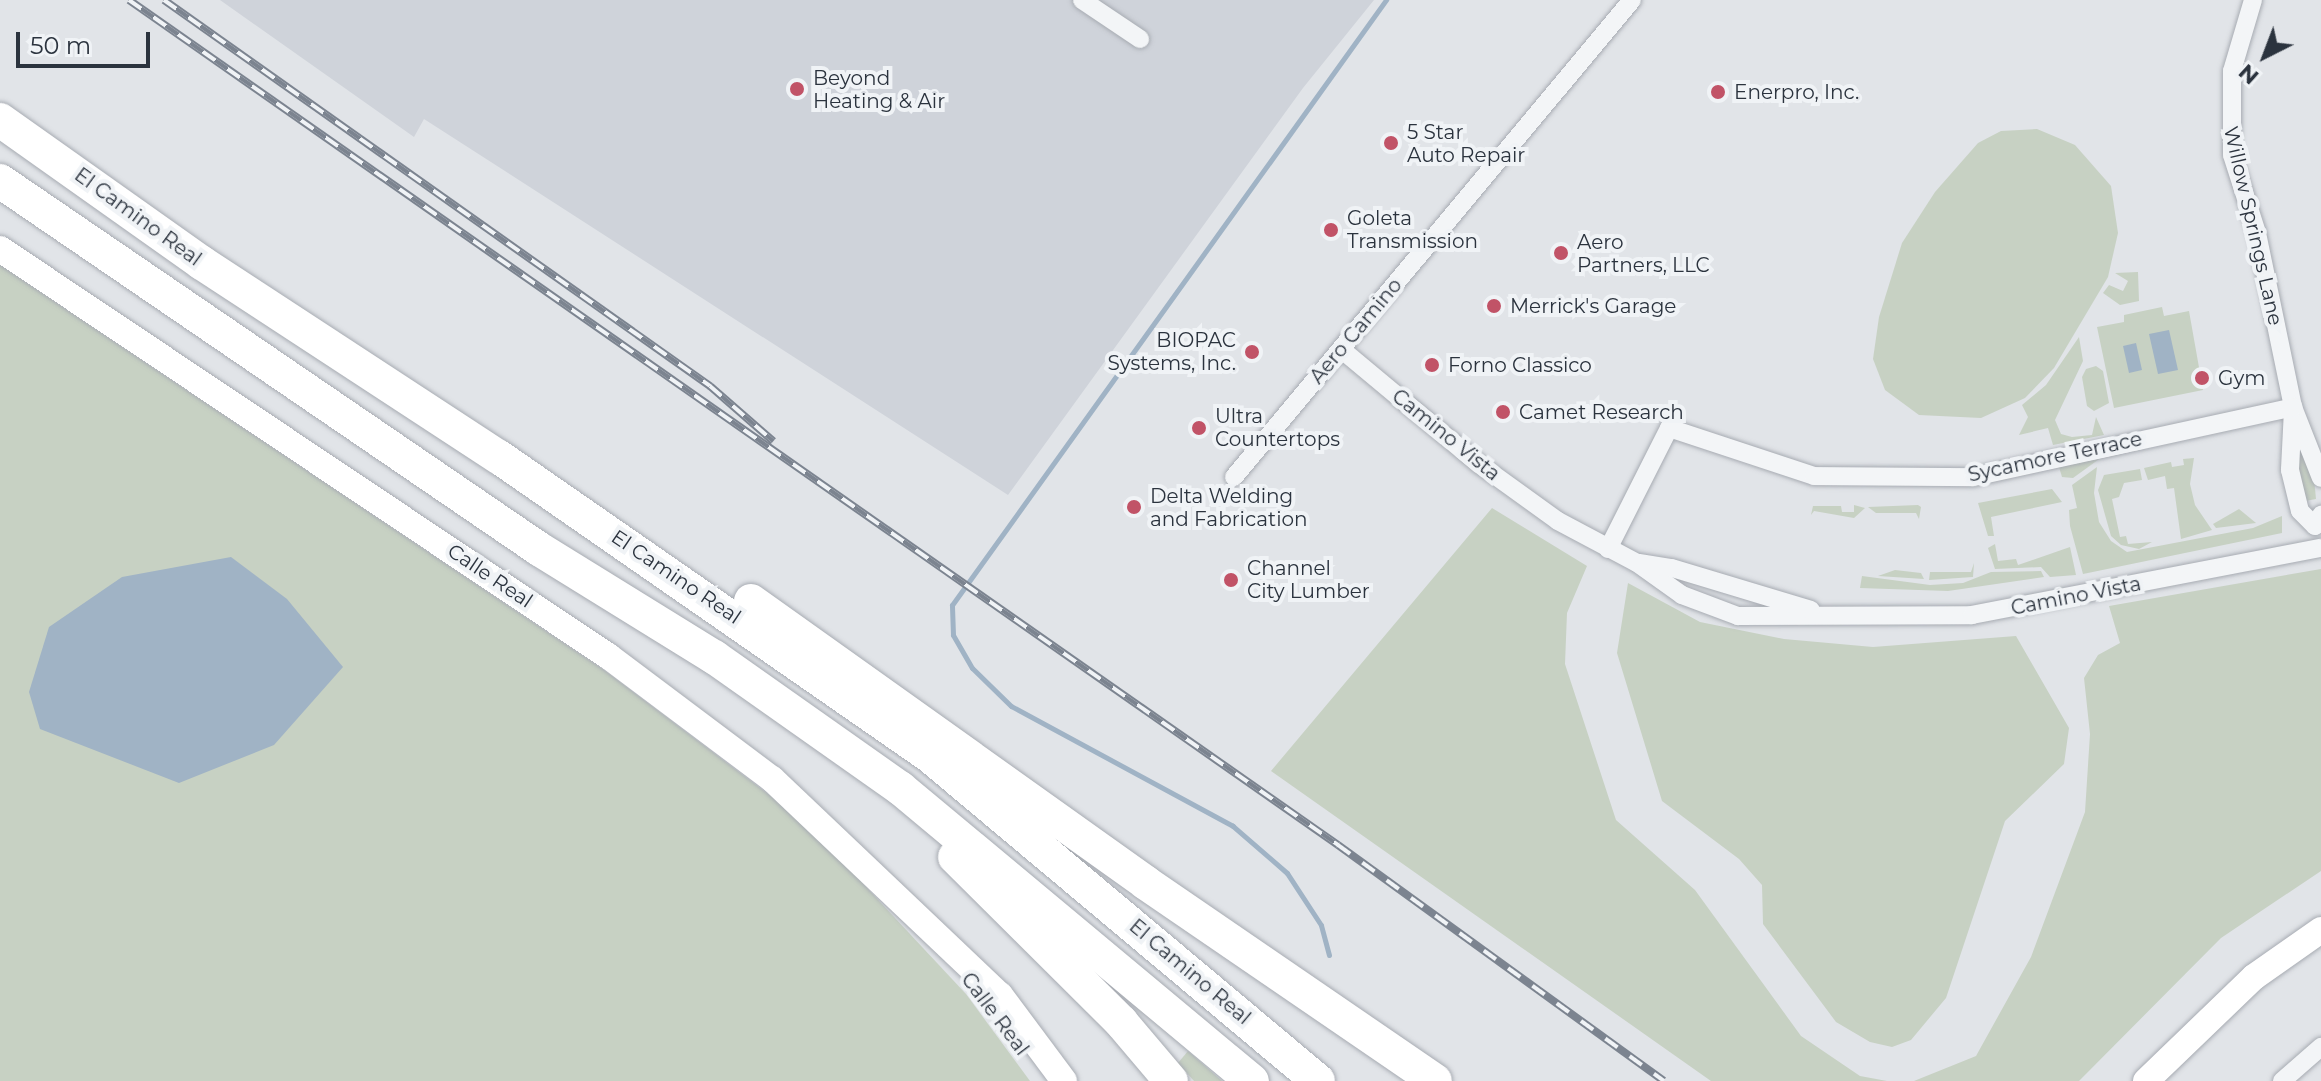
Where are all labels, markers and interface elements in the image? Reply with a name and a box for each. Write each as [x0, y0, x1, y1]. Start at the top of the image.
scale bar [20, 16, 154, 66]
north arrow [2225, 16, 2305, 96]
text: 50 m [30, 31, 91, 60]
text: N [2233, 58, 2264, 90]
place label: Beyond Heating & Air [813, 66, 945, 113]
marker: Beyond Heating & Air [788, 80, 806, 98]
place label: Enerpro, Inc. [1734, 80, 1859, 104]
marker: Enerpro, Inc. [1709, 83, 1727, 101]
place label: 5 Star Auto Repair [1407, 120, 1525, 167]
street label: Willow Springs Lane [2218, 124, 2288, 328]
marker: 5 Star Auto Repair [1382, 134, 1400, 152]
street label: El Camino Real [70, 163, 206, 271]
place label: Goleta Transmission [1347, 206, 1478, 253]
marker: Goleta Transmission [1322, 221, 1340, 239]
place label: Aero Partners, LLC [1577, 230, 1710, 277]
marker: Aero Partners, LLC [1552, 244, 1570, 262]
street label: Aero Camino [1305, 273, 1407, 389]
place label: Merrick's Garage [1510, 294, 1676, 318]
marker: Merrick's Garage [1485, 297, 1503, 315]
place label: BIOPAC Systems, Inc. [1107, 328, 1236, 375]
marker: BIOPAC Systems, Inc. [1243, 343, 1261, 361]
place label: Forno Classico [1448, 353, 1592, 377]
marker: Forno Classico [1423, 356, 1441, 374]
place label: Gym [2218, 366, 2266, 390]
marker: Gym [2193, 369, 2211, 387]
street label: Camino Vista [1387, 384, 1505, 486]
place label: Camet Research [1519, 400, 1684, 424]
marker: Camet Research [1494, 403, 1512, 421]
place label: Ultra Countertops [1215, 404, 1340, 451]
marker: Ultra Countertops [1190, 419, 1208, 437]
street label: Sycamore Terrace [1966, 427, 2144, 487]
place label: Delta Welding and Fabrication [1150, 484, 1308, 531]
marker: Delta Welding and Fabrication [1125, 498, 1143, 516]
street label: El Camino Real [607, 525, 745, 629]
street label: Calle Real [443, 539, 537, 613]
place label: Channel City Lumber [1247, 556, 1370, 603]
marker: Channel City Lumber [1222, 571, 1240, 589]
street label: Camino Vista [2009, 572, 2143, 620]
street label: El Camino Real [1124, 914, 1256, 1030]
street label: Calle Real [956, 968, 1034, 1060]

